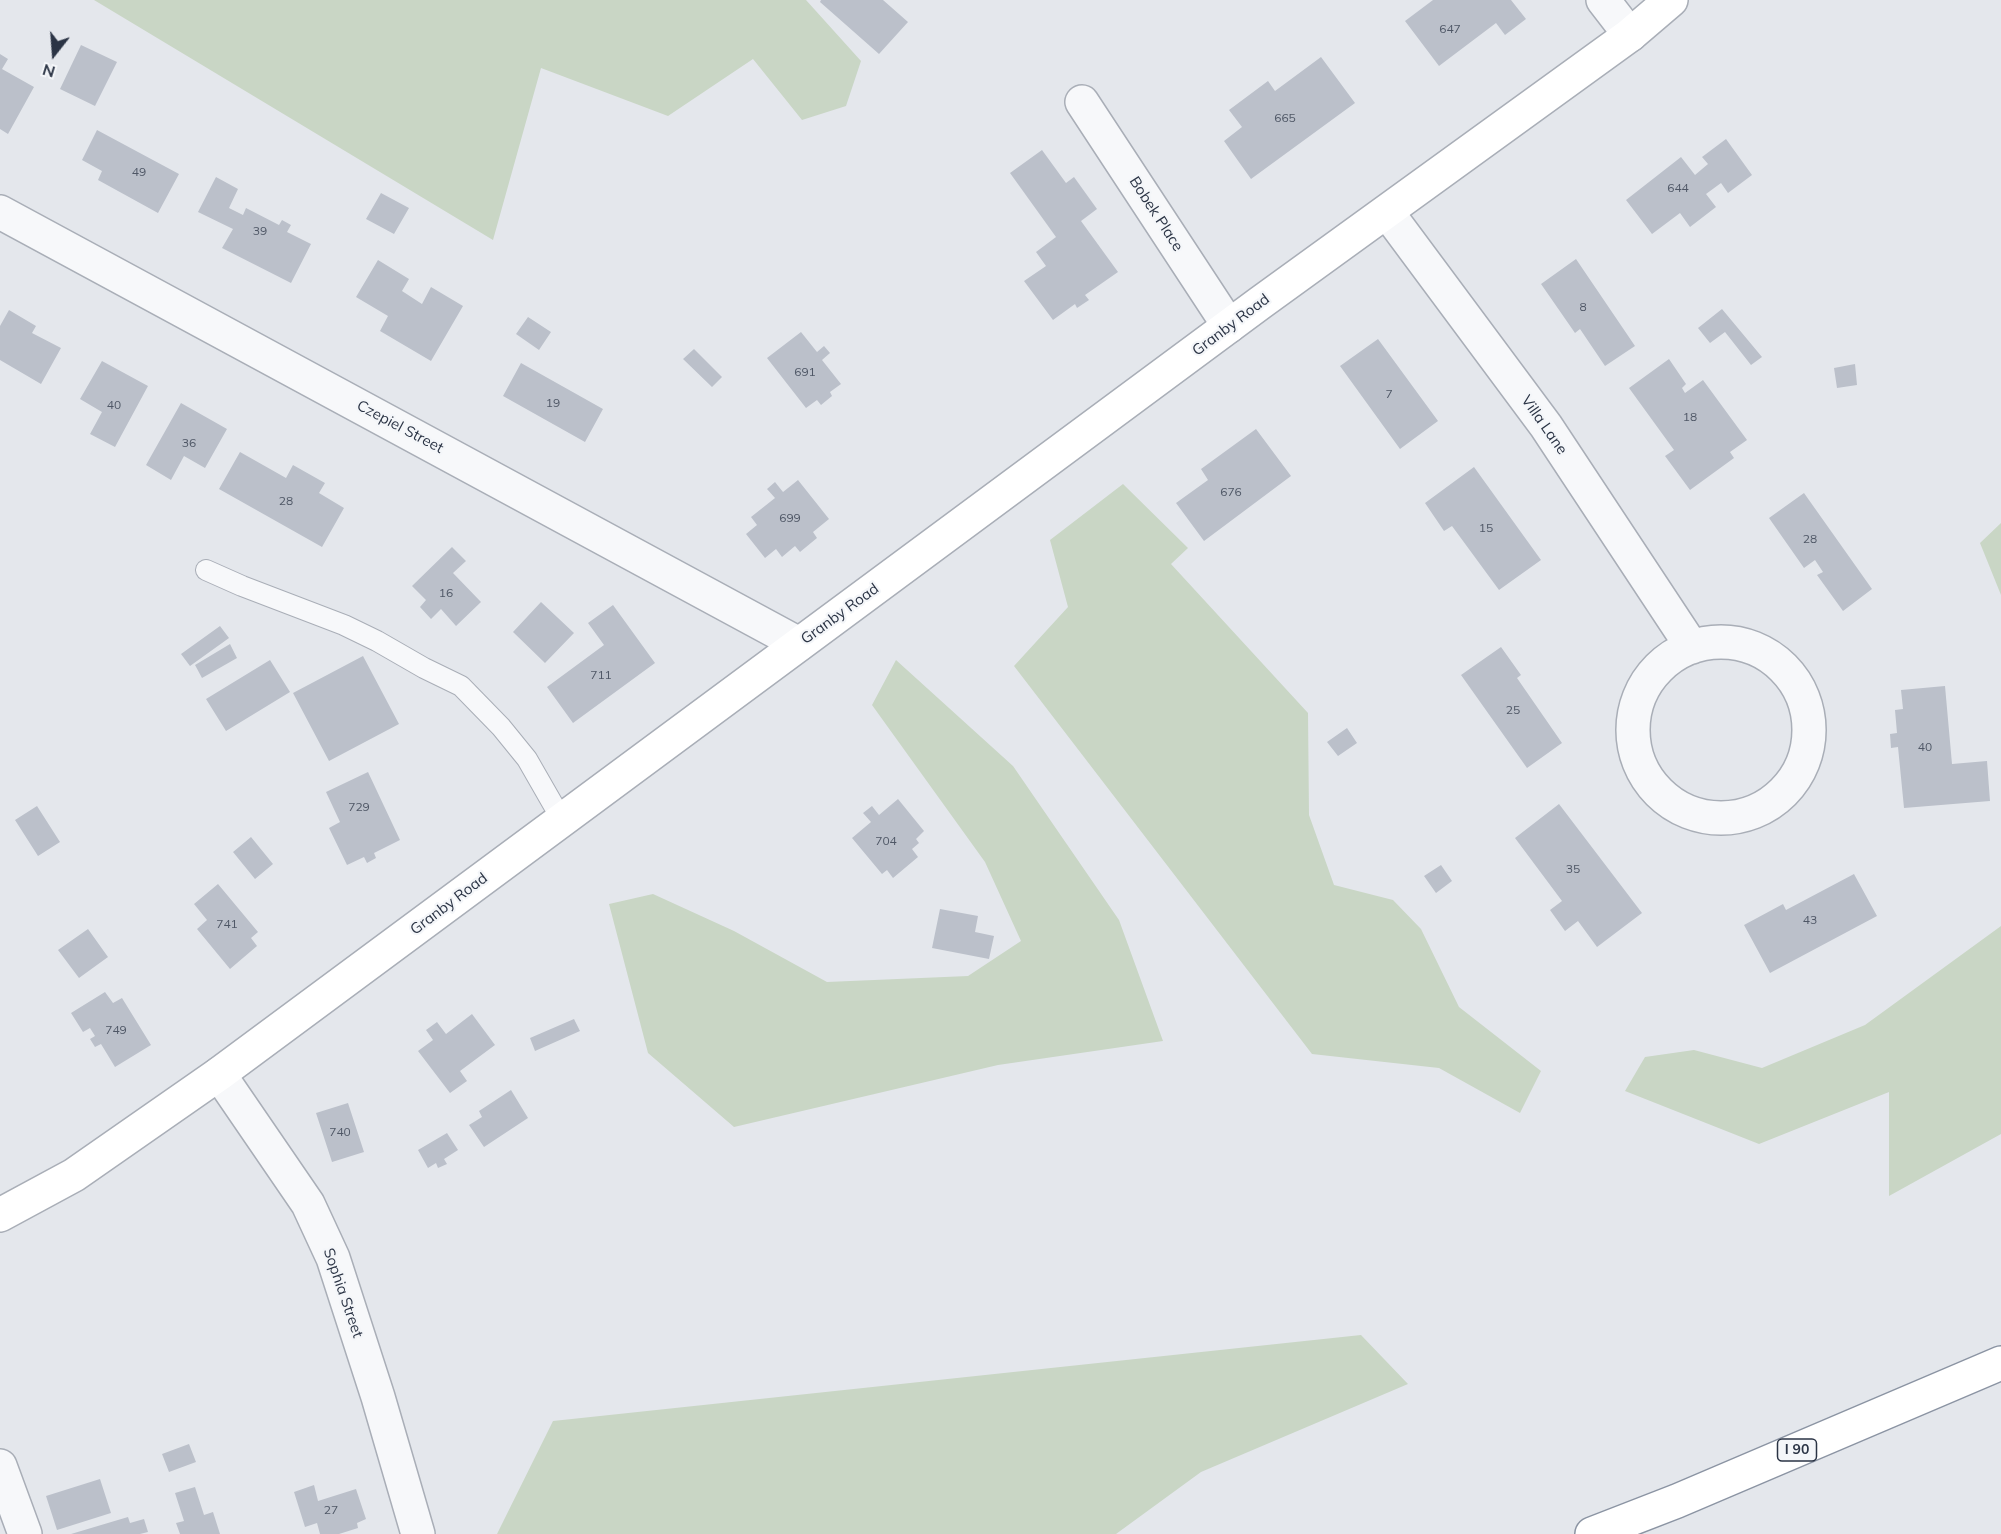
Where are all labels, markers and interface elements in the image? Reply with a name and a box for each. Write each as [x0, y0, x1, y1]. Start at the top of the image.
house number: 647 [1439, 22, 1461, 36]
north arrow [24, 24, 84, 84]
text: N [40, 60, 57, 83]
house number: 665 [1274, 111, 1296, 125]
house number: 49 [132, 165, 146, 179]
street label: Bobek Place [1125, 173, 1187, 255]
house number: 644 [1667, 181, 1689, 195]
house number: 39 [253, 224, 267, 238]
street label: Granby Road [1189, 290, 1273, 360]
house number: 8 [1579, 300, 1587, 314]
house number: 691 [794, 365, 816, 379]
house number: 7 [1385, 387, 1393, 401]
street label: Villa Lane [1517, 392, 1571, 458]
house number: 19 [546, 396, 560, 410]
street label: Czepiel Street [354, 397, 446, 457]
house number: 40 [107, 398, 121, 412]
house number: 18 [1683, 410, 1697, 424]
house number: 36 [182, 436, 196, 450]
house number: 676 [1220, 485, 1242, 499]
house number: 28 [279, 494, 293, 508]
house number: 699 [779, 511, 801, 525]
house number: 15 [1479, 521, 1493, 535]
house number: 28 [1803, 532, 1817, 546]
street label: Granby Road [798, 580, 882, 648]
house number: 16 [439, 586, 453, 600]
house number: 711 [590, 668, 612, 682]
house number: 25 [1506, 703, 1520, 717]
house number: 40 [1918, 740, 1932, 754]
house number: 729 [348, 800, 370, 814]
house number: 704 [875, 834, 897, 848]
house number: 35 [1566, 862, 1580, 876]
street label: Granby Road [407, 869, 491, 939]
house number: 43 [1803, 913, 1817, 927]
house number: 741 [216, 917, 238, 931]
house number: 749 [105, 1023, 127, 1037]
house number: 740 [329, 1125, 351, 1139]
street label: Sophia Street [319, 1246, 367, 1340]
road number: I 90 [1778, 1439, 1816, 1461]
house number: 27 [324, 1503, 338, 1517]

